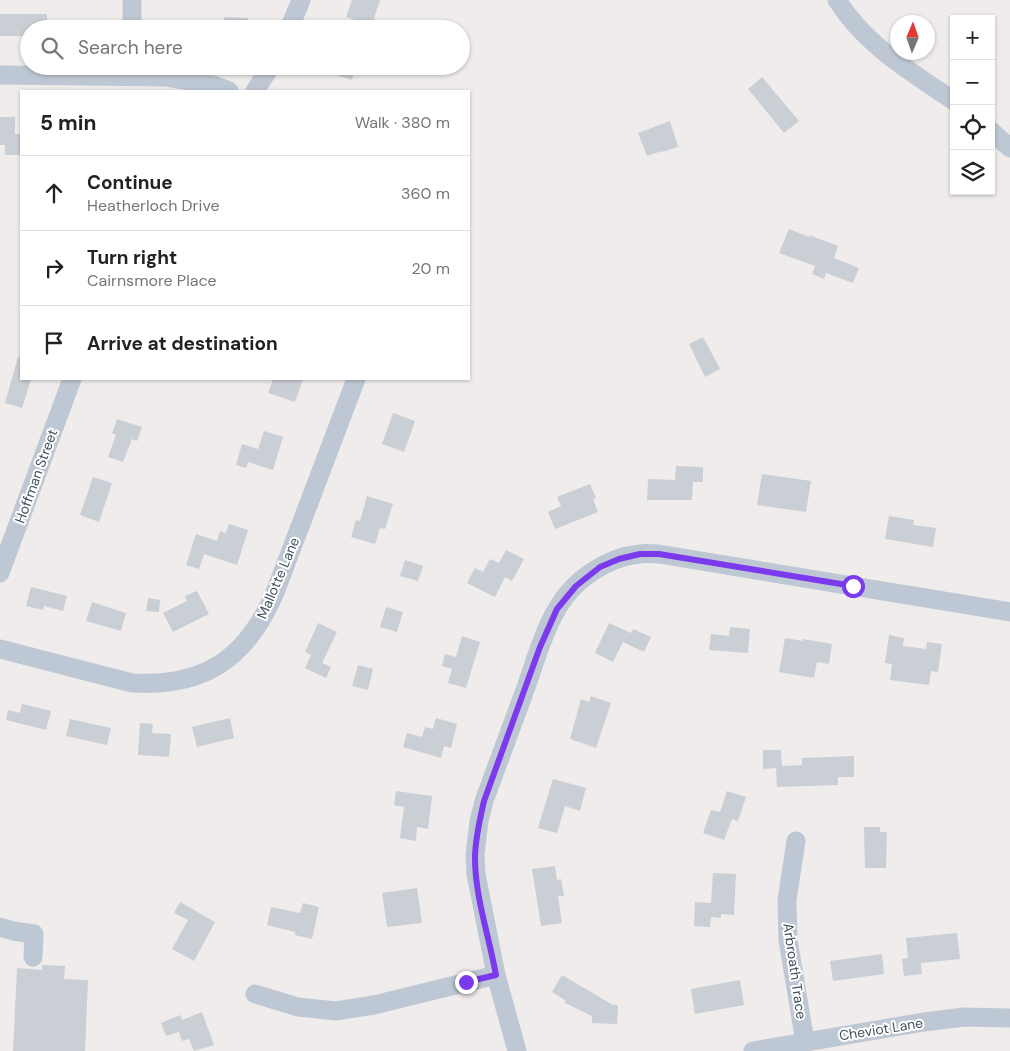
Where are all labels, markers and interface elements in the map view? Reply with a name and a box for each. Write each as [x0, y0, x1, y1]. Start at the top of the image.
north arrow [890, 15, 935, 60]
map controls [950, 15, 995, 195]
button: + [950, 15, 995, 60]
search box [20, 20, 470, 75]
icon: search [38, 34, 66, 62]
text: Search here [78, 35, 183, 60]
button: − [950, 60, 995, 105]
button: locate [950, 105, 995, 150]
text: 5 min [40, 109, 96, 137]
text: Walk · 380 m [355, 112, 450, 133]
button: layers [950, 150, 995, 195]
text: Continue [87, 170, 173, 195]
icon: ahead [40, 179, 68, 207]
text: 360 m [401, 183, 450, 204]
text: Heatherloch Drive [87, 195, 220, 216]
text: Turn right [87, 245, 177, 270]
icon: right [40, 254, 68, 282]
text: 20 m [411, 258, 450, 279]
text: Cairnsmore Place [87, 270, 217, 291]
icon: arrive [40, 329, 68, 357]
text: Arrive at destination [87, 331, 278, 356]
street label: Hoffman Street [11, 426, 61, 526]
street label: Mallotte Lane [253, 534, 303, 622]
route start [842, 575, 865, 598]
street label: Arbroath Trace [779, 922, 811, 1020]
route end [455, 971, 478, 994]
street label: Cheviot Lane [838, 1013, 924, 1045]

